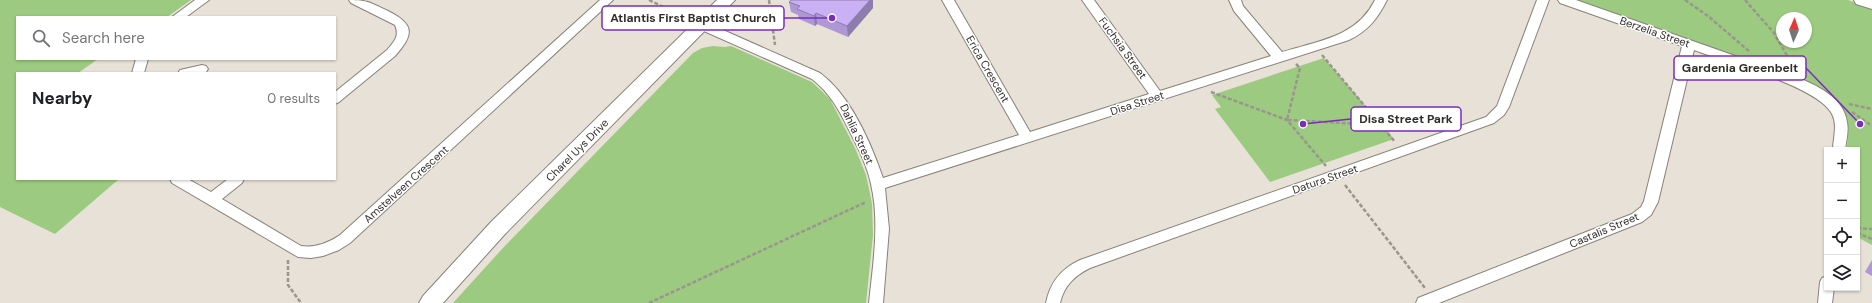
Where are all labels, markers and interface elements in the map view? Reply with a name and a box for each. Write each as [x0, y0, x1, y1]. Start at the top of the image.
callout: Atlantis First Baptist Church [602, 6, 784, 30]
text: Atlantis First Baptist Church [610, 10, 776, 26]
north arrow [1776, 12, 1812, 48]
street label: Berzelia Street [1618, 13, 1692, 51]
street label: Fuchsia Street [1096, 14, 1150, 82]
search box [16, 16, 336, 60]
icon: search [30, 27, 52, 49]
text: Search here [62, 28, 145, 48]
street label: Erica Crescent [963, 33, 1013, 105]
callout: Gardenia Greenbelt [1674, 56, 1806, 80]
text: Gardenia Greenbelt [1682, 60, 1798, 76]
text: Nearby [32, 87, 92, 109]
street label: Disa Street [1108, 88, 1166, 118]
text: 0 results [267, 90, 320, 107]
street label: Dahlia Street [837, 102, 877, 166]
callout: Disa Street Park [1351, 107, 1461, 131]
text: Disa Street Park [1359, 111, 1453, 127]
street label: Charel Uys Drive [543, 116, 611, 184]
street label: Amstelveen Crescent [361, 142, 451, 226]
map controls [1824, 147, 1860, 291]
button: + [1824, 147, 1860, 183]
street label: Datura Street [1290, 161, 1360, 197]
button: − [1824, 183, 1860, 219]
street label: Castalis Street [1567, 209, 1641, 251]
button: locate [1824, 219, 1860, 255]
button: layers [1824, 255, 1860, 291]

